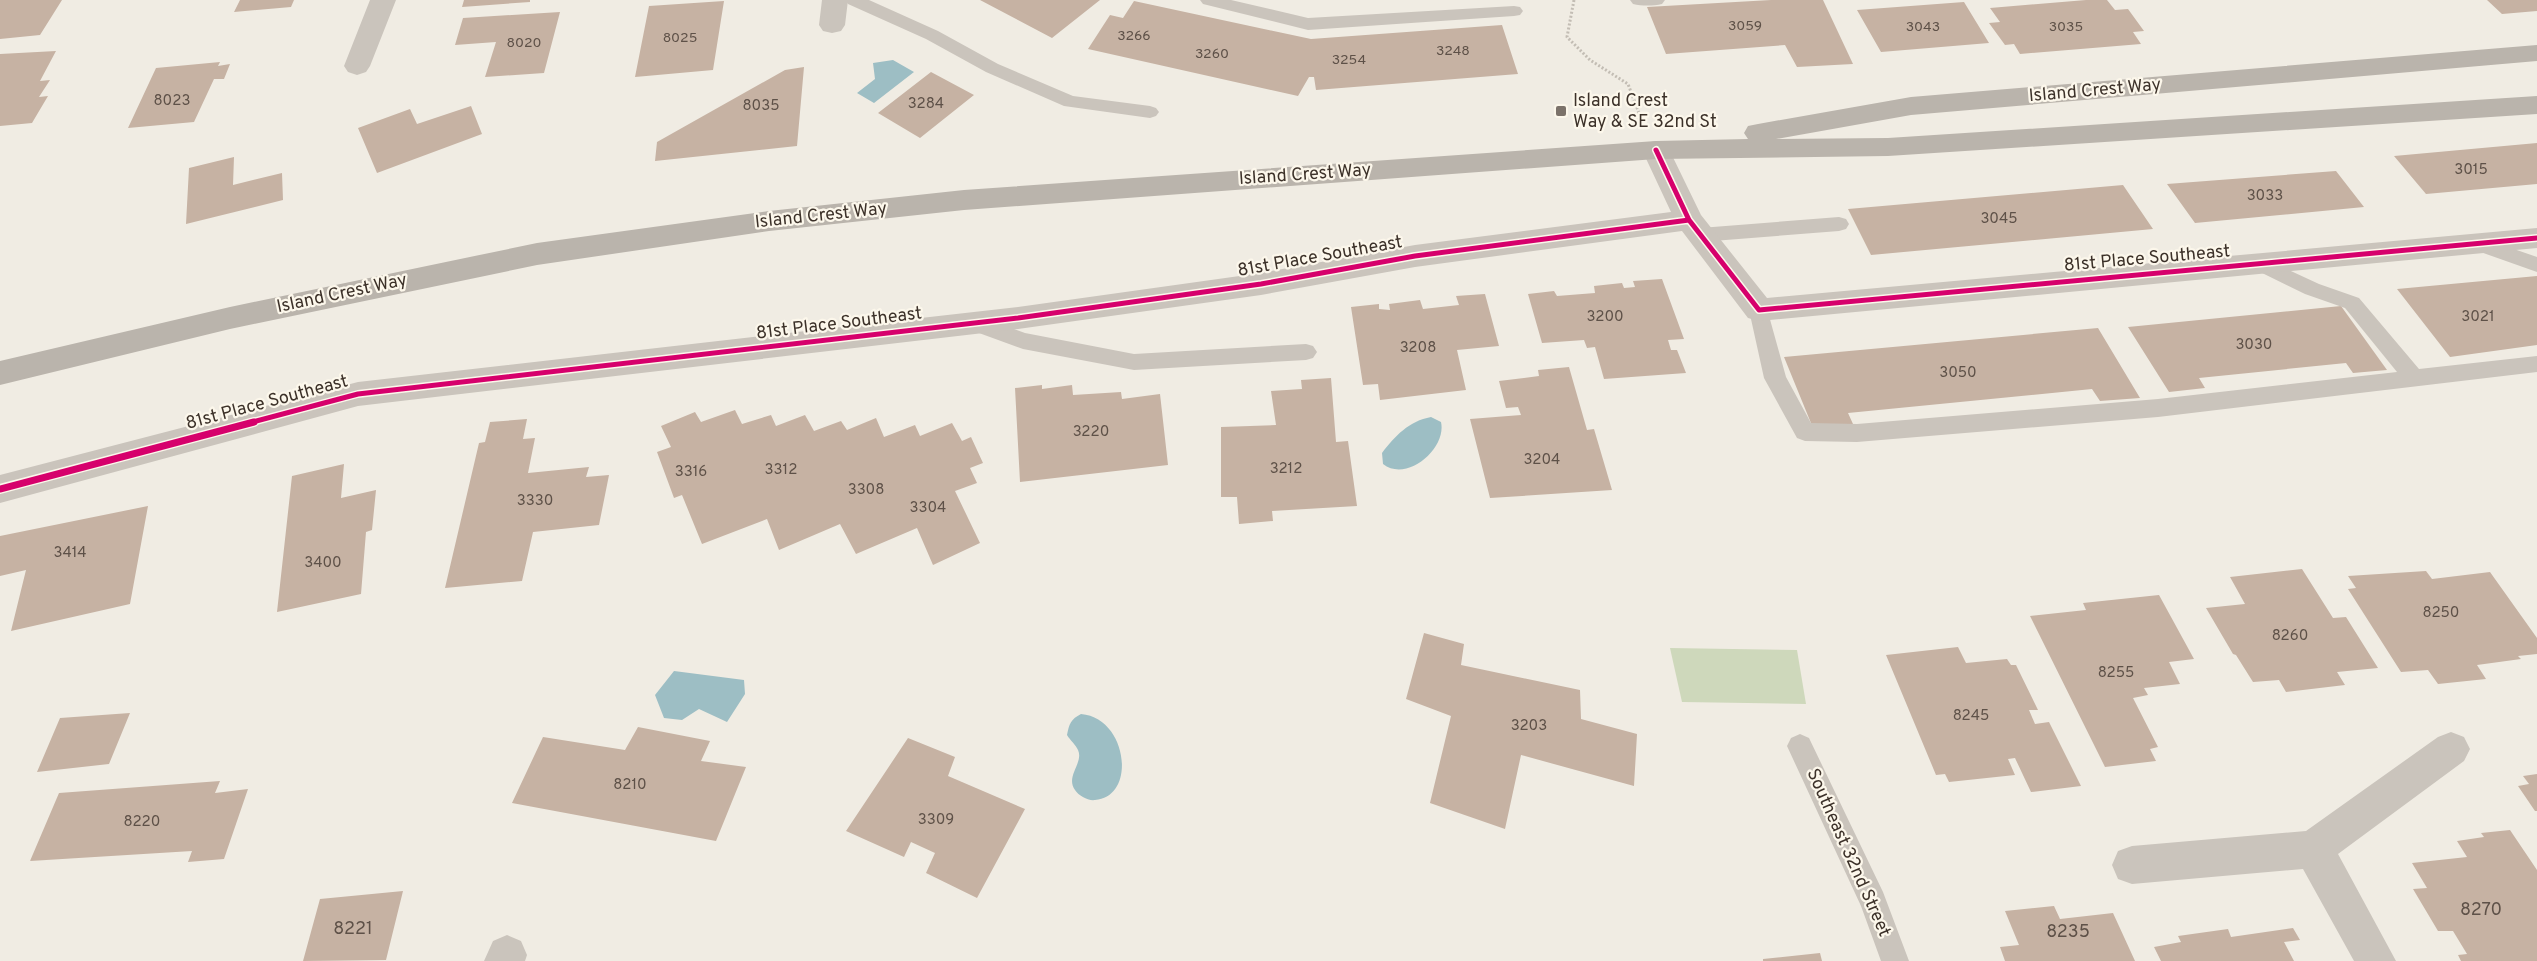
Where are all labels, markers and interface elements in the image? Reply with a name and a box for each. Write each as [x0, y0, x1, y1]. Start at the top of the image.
house number: 3059 [1728, 18, 1762, 35]
house number: 3043 [1906, 19, 1940, 36]
house number: 3035 [2049, 19, 2083, 36]
house number: 3266 [1117, 28, 1151, 45]
house number: 8025 [663, 30, 697, 47]
house number: 8020 [507, 35, 541, 52]
house number: 3248 [1436, 43, 1470, 60]
house number: 3260 [1195, 46, 1229, 63]
house number: 3254 [1332, 52, 1366, 69]
street label: Island Crest Way [2028, 74, 2162, 108]
place label: Island Crest Way & SE 32nd St [1573, 90, 1717, 134]
house number: 8023 [154, 92, 190, 111]
house number: 3284 [908, 95, 944, 114]
house number: 8035 [743, 97, 780, 116]
marker: Island Crest Way & SE 32nd St [1554, 104, 1568, 118]
street label: Island Crest Way [1238, 159, 1372, 191]
house number: 3015 [2454, 161, 2488, 180]
house number: 3033 [2247, 187, 2283, 206]
street label: Island Crest Way [754, 198, 888, 234]
house number: 3045 [1980, 210, 2018, 229]
street label: 81st Place Southeast [1236, 231, 1404, 283]
street label: 81st Place Southeast [2063, 240, 2231, 278]
street label: Island Crest Way [275, 269, 409, 319]
street label: 81st Place Southeast [755, 302, 923, 346]
house number: 3200 [1586, 308, 1624, 327]
house number: 3021 [2461, 308, 2495, 327]
house number: 3030 [2235, 336, 2273, 355]
house number: 3208 [1400, 339, 1436, 358]
house number: 3050 [1939, 364, 1977, 383]
street label: 81st Place Southeast [183, 370, 351, 436]
house number: 3220 [1073, 423, 1109, 442]
house number: 3204 [1524, 451, 1560, 470]
house number: 3212 [1270, 460, 1302, 479]
house number: 3312 [765, 461, 797, 480]
house number: 3316 [675, 463, 707, 482]
house number: 3308 [848, 481, 884, 500]
house number: 3330 [517, 492, 553, 511]
house number: 3304 [910, 499, 946, 518]
house number: 3414 [54, 544, 86, 563]
house number: 3400 [304, 554, 342, 573]
house number: 8250 [2423, 604, 2459, 623]
house number: 8260 [2272, 627, 2308, 646]
house number: 8255 [2098, 664, 2134, 683]
house number: 8245 [1953, 707, 1989, 726]
house number: 3203 [1511, 717, 1547, 736]
street label: Southeast 32nd Street [1801, 765, 1895, 941]
house number: 8210 [613, 776, 647, 795]
house number: 3309 [918, 811, 954, 830]
house number: 8220 [124, 813, 160, 832]
house number: 8270 [2460, 899, 2502, 922]
house number: 8221 [333, 918, 373, 941]
house number: 8235 [2046, 921, 2090, 944]

